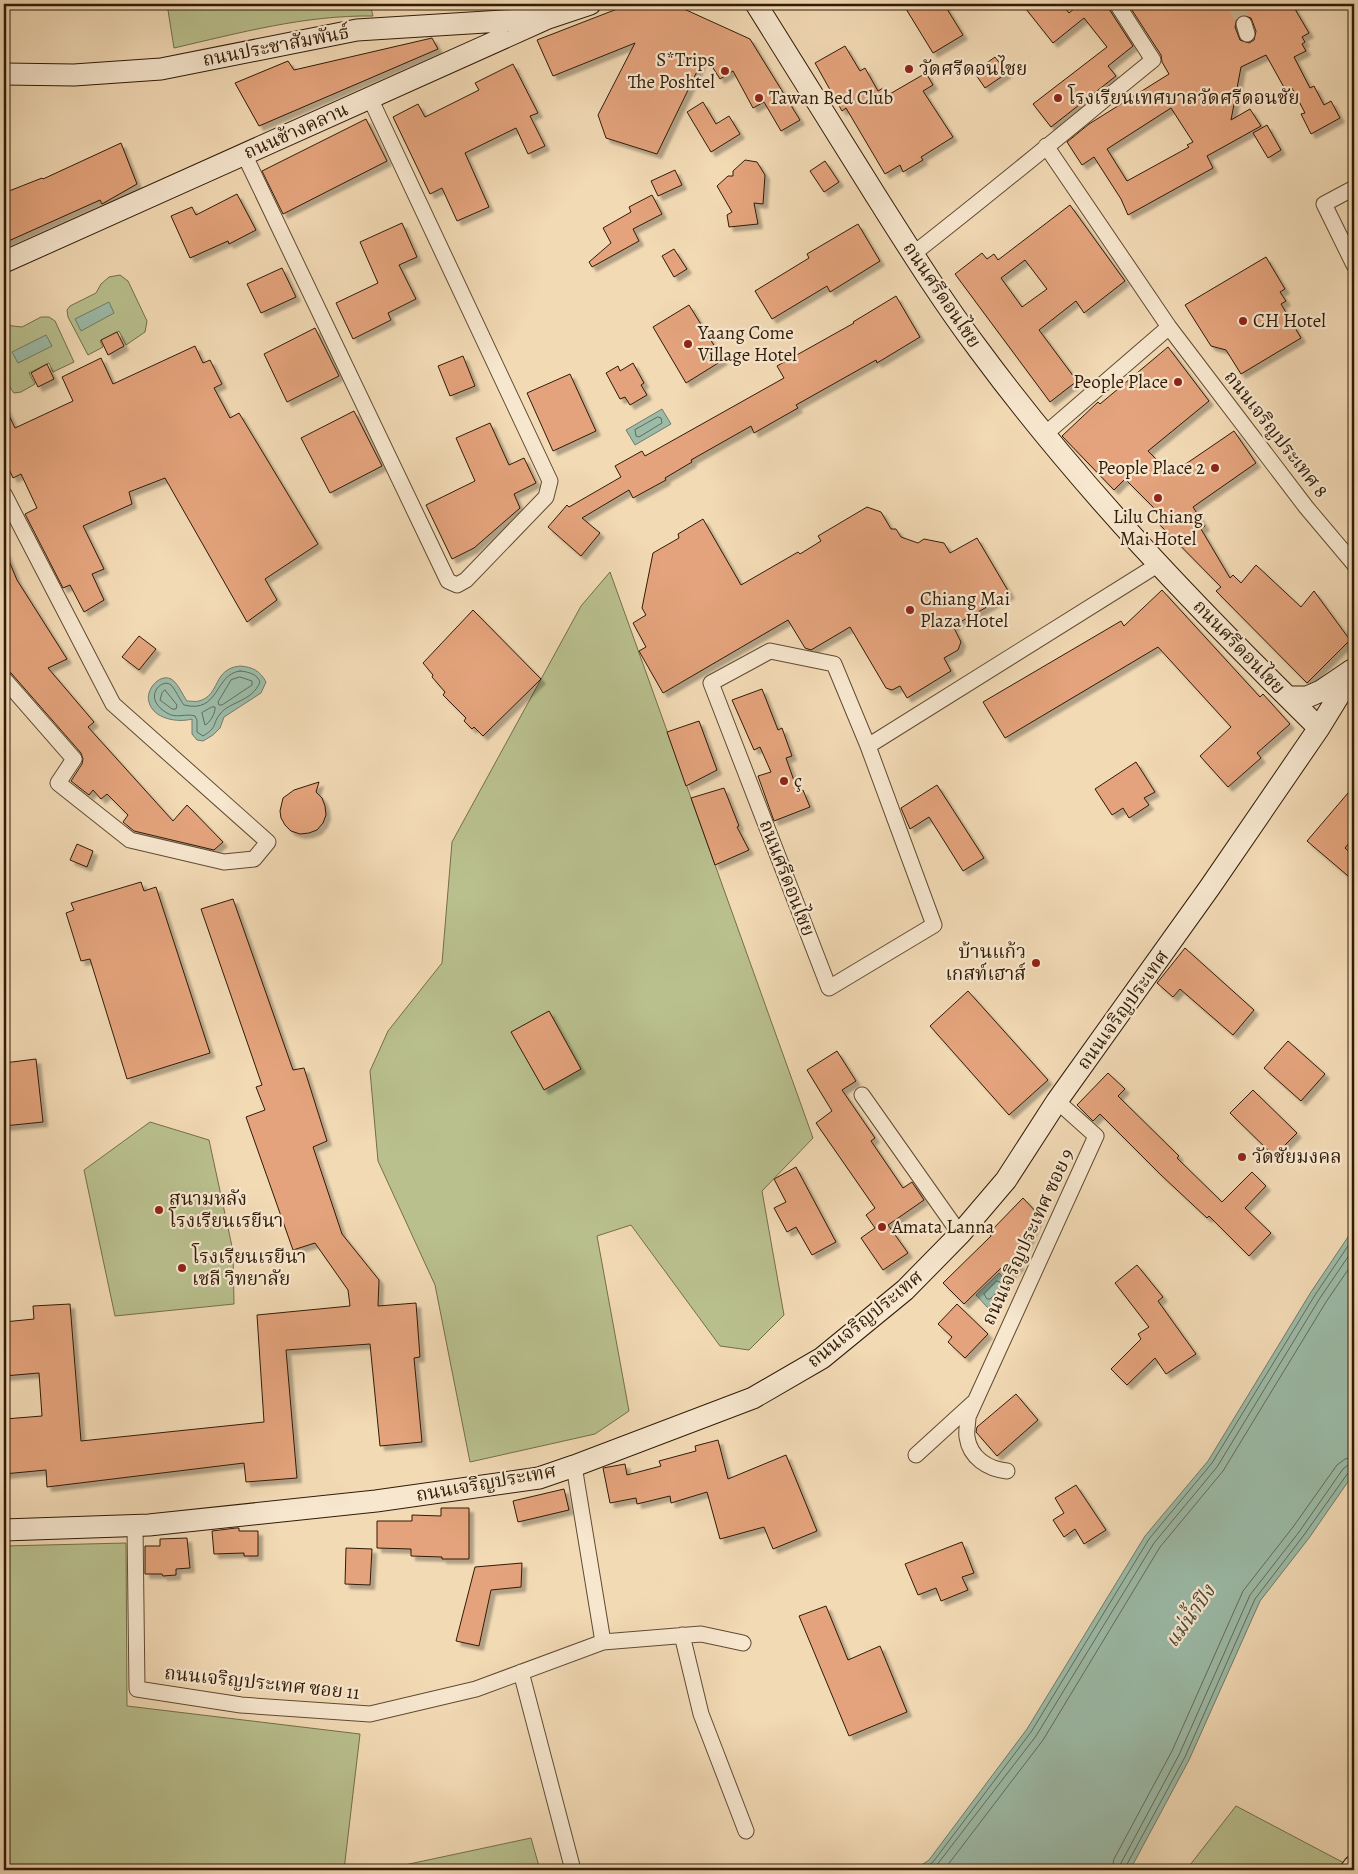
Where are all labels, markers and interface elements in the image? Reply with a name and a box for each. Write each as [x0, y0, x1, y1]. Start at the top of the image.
street label: ถนนประชาสัมพันธ์ [200, 19, 352, 73]
place label: S*Trips The Poshtel [628, 47, 715, 95]
place label: วัดศรีดอนไชย [919, 55, 1027, 82]
marker: วัดศรีดอนไชย [903, 63, 915, 75]
marker: S*Trips The Poshtel [719, 65, 731, 77]
place label: โรงเรียนเทศบาลวัดศรีดอนชัย [1067, 83, 1300, 111]
place label: Tawan Bed Club [769, 85, 893, 111]
marker: Tawan Bed Club [753, 92, 765, 104]
marker: โรงเรียนเทศบาลวัดศรีดอนชัย [1052, 92, 1064, 104]
street label: ถนนช้างคลาน [240, 96, 352, 166]
street label: ถนนศรีดอนไชย [897, 236, 988, 353]
place label: CH Hotel [1253, 308, 1326, 334]
marker: CH Hotel [1237, 315, 1249, 327]
place label: Yaang Come Village Hotel [697, 320, 797, 368]
marker: Yaang Come Village Hotel [682, 338, 694, 350]
street label: ถนนเจริญประเทศ 8 [1218, 365, 1334, 503]
place label: People Place [1073, 369, 1168, 395]
marker: People Place [1172, 376, 1184, 388]
place label: People Place 2 [1097, 455, 1205, 481]
marker: People Place 2 [1209, 462, 1221, 474]
marker: Lilu Chiang Mai Hotel [1152, 492, 1164, 504]
place label: Lilu Chiang Mai Hotel [1113, 504, 1203, 552]
place label: Chiang Mai Plaza Hotel [920, 586, 1010, 634]
street label: ถนนศรีดอนไชย [1187, 593, 1292, 700]
marker: Chiang Mai Plaza Hotel [904, 604, 916, 616]
place label: ç [794, 768, 802, 794]
marker: ç [778, 775, 790, 787]
street label: ถนนศรีดอนไชย [753, 816, 822, 940]
place label: บ้านแก้ว เกสท์เฮาส์ [945, 939, 1026, 987]
street label: ถนนเจริญประเทศ [1071, 945, 1175, 1075]
marker: บ้านแก้ว เกสท์เฮาส์ [1030, 957, 1042, 969]
street label: ถนนเจริญประเทศ ซอย 9 [976, 1144, 1080, 1330]
place label: วัดชัยมงคล [1252, 1144, 1342, 1170]
marker: วัดชัยมงคล [1236, 1151, 1248, 1163]
place label: สนามหลัง โรงเรียนเรยีนา [168, 1186, 283, 1234]
marker: สนามหลัง โรงเรียนเรยีนา [153, 1204, 165, 1216]
place label: Amata Lanna [891, 1214, 995, 1240]
marker: Amata Lanna [876, 1221, 888, 1233]
place label: โรงเรียนเรยีนา เชลี วิทยาลัย [191, 1242, 306, 1292]
marker: โรงเรียนเรยีนา เชลี วิทยาลัย [176, 1262, 188, 1274]
street label: ถนนเจริญประเทศ [802, 1264, 928, 1374]
street label: ถนนเจริญประเทศ [414, 1458, 558, 1508]
water label: แม่น้ำปิง [1157, 1577, 1222, 1653]
street label: ถนนเจริญประเทศ ซอย 11 [163, 1660, 362, 1706]

